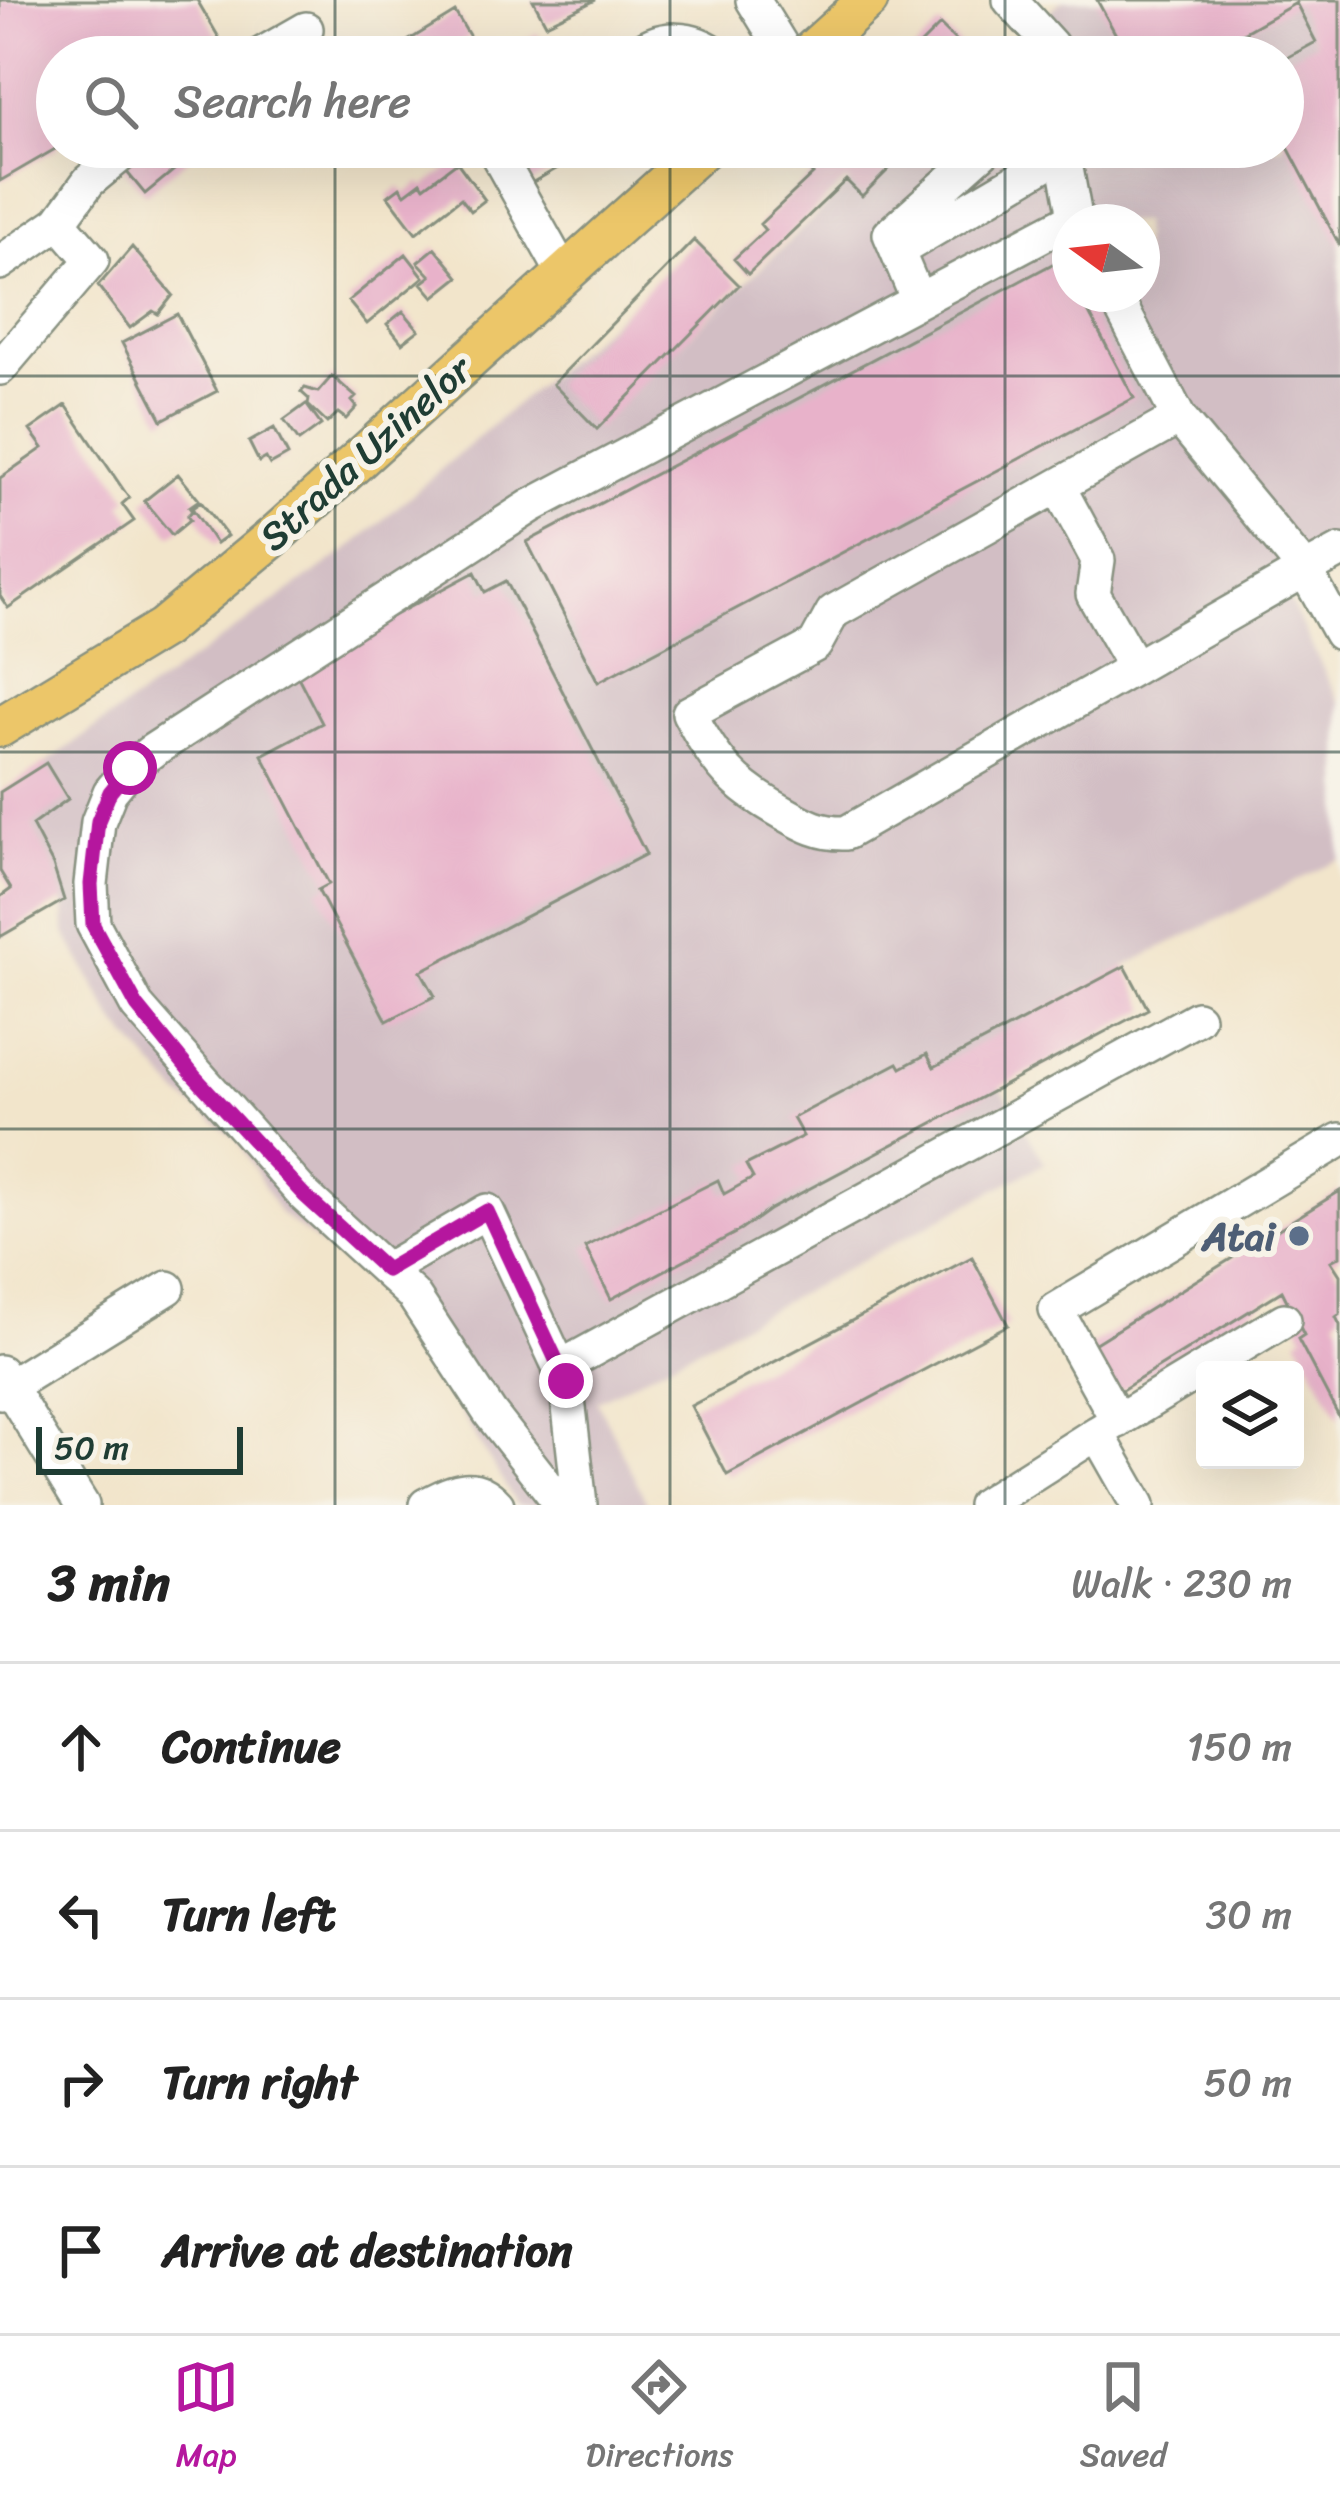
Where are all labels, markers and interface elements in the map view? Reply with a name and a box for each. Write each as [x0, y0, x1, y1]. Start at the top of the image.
search box [36, 36, 1304, 168]
text: Search here [174, 62, 411, 142]
icon: search [78, 69, 144, 135]
north arrow [1052, 204, 1160, 312]
street label: Strada Uzinelor [242, 336, 489, 568]
route start [103, 741, 157, 795]
place label: Atai [1200, 1202, 1277, 1271]
marker: Atai [1286, 1223, 1312, 1249]
route end [539, 1354, 593, 1408]
map controls [1196, 1361, 1304, 1469]
button: layers [1196, 1361, 1304, 1469]
text: 50 m [54, 1419, 129, 1477]
scale bar [36, 1421, 243, 1474]
text: 3 min [48, 1538, 170, 1628]
text: Walk · 230 m [1071, 1549, 1292, 1618]
text: Continue [162, 1707, 341, 1787]
text: 150 m [1187, 1712, 1292, 1781]
icon: ahead [48, 1714, 114, 1780]
text: Turn left [162, 1875, 335, 1955]
text: 30 m [1206, 1880, 1292, 1949]
icon: left [48, 1882, 114, 1948]
text: Turn right [162, 2043, 357, 2123]
text: 50 m [1203, 2048, 1292, 2117]
icon: right [48, 2050, 114, 2116]
text: Arrive at destination [162, 2211, 572, 2291]
icon: arrive [48, 2218, 114, 2284]
tab: Map [173, 2354, 239, 2484]
tab: Directions [586, 2354, 733, 2484]
tab: Saved [1080, 2354, 1167, 2484]

